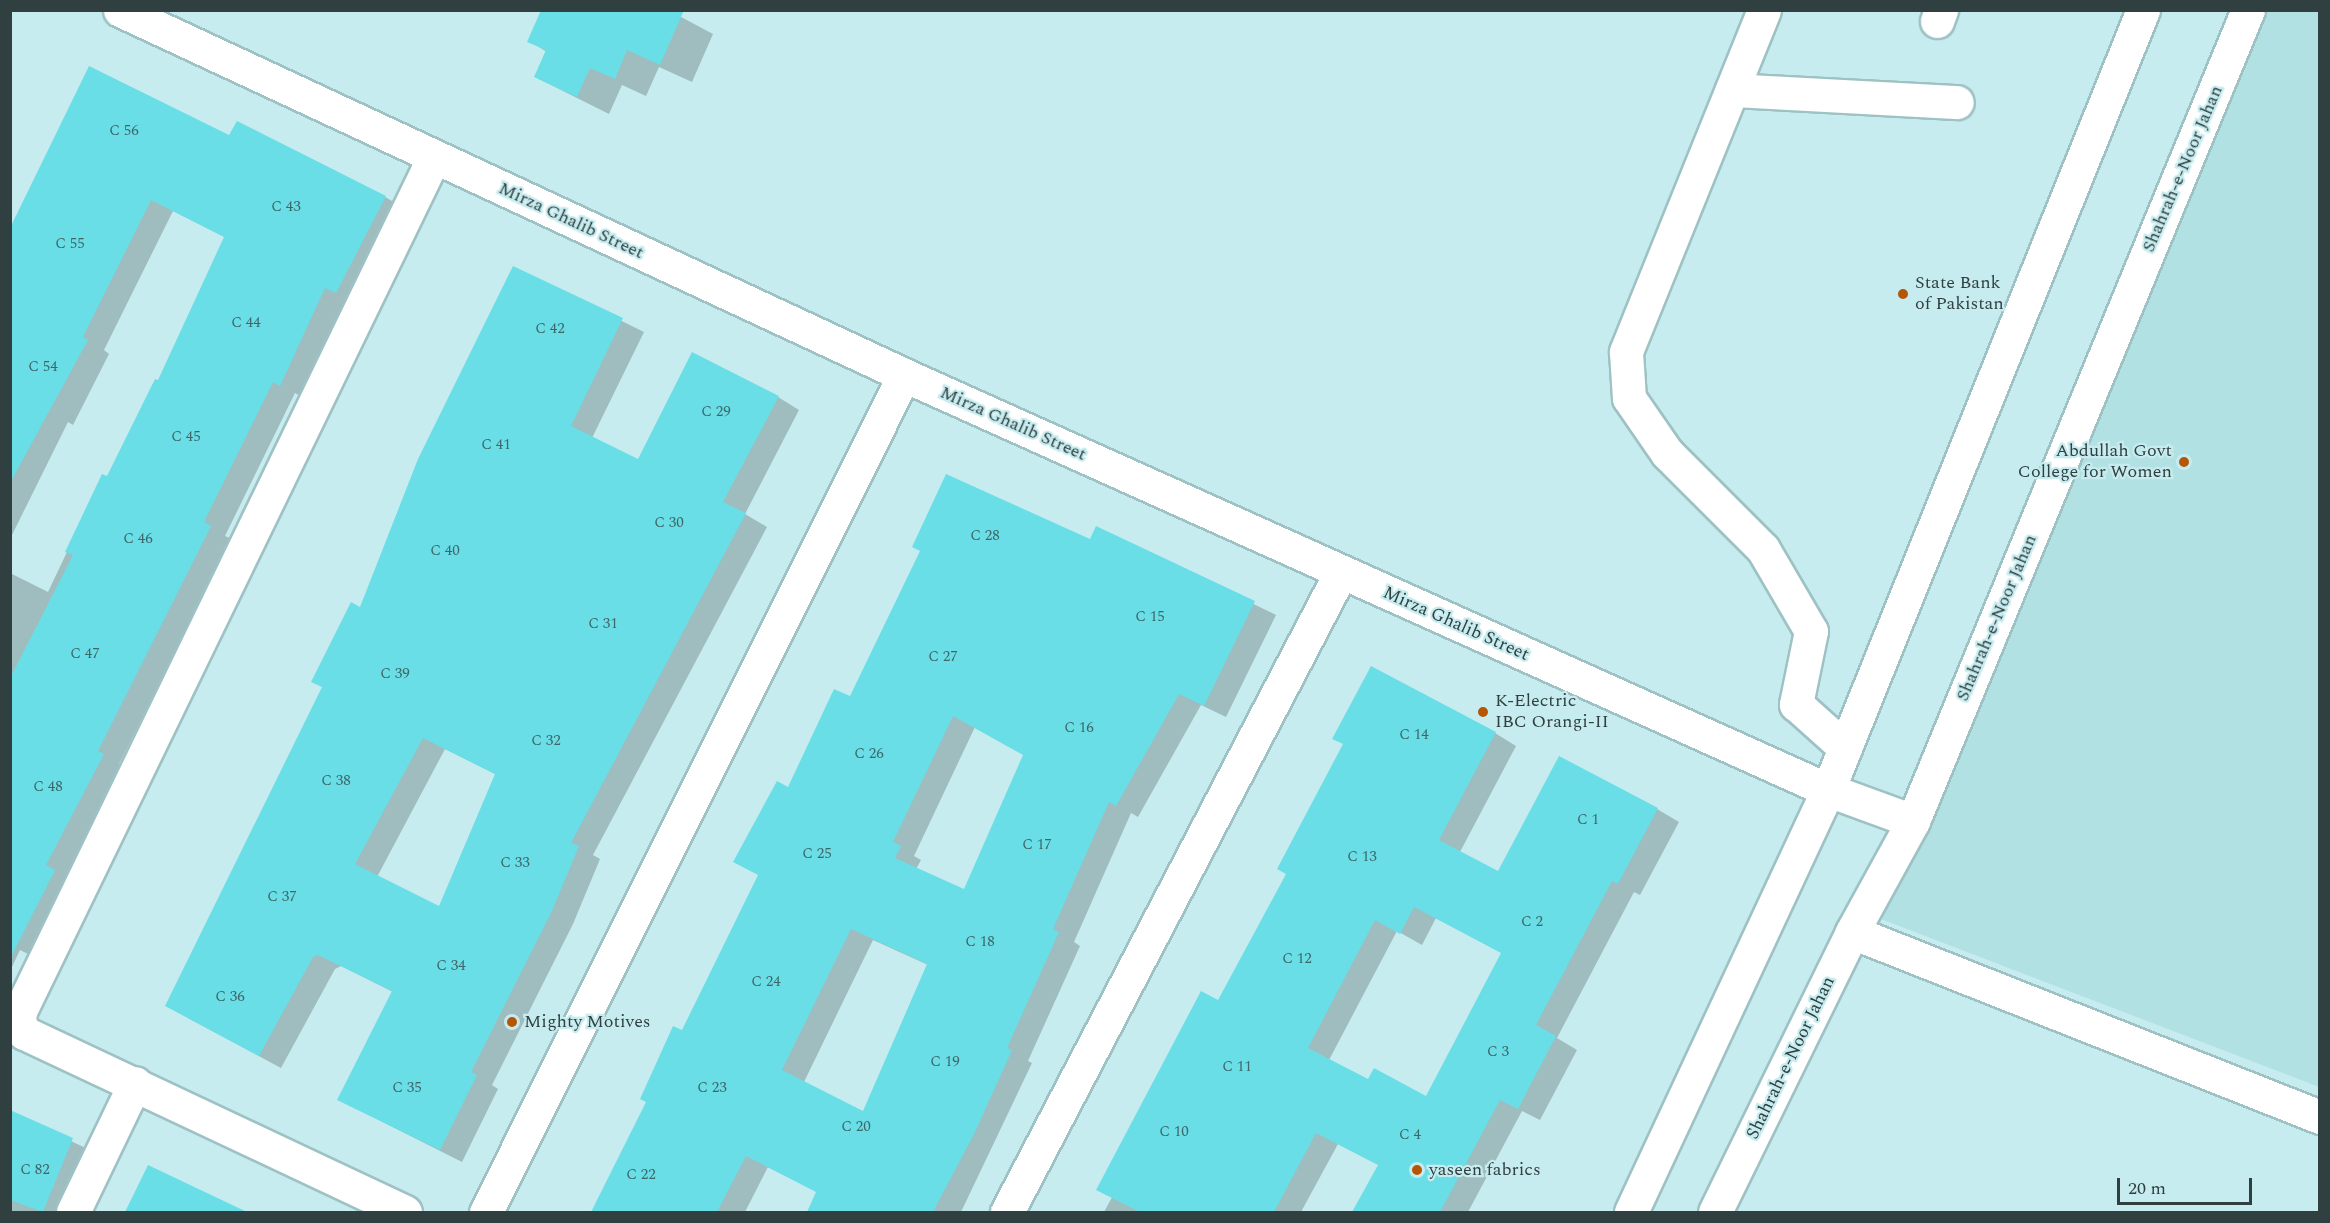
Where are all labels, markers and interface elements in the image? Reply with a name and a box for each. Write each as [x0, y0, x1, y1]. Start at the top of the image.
street label: Shahrah-e-Noor Jahan [2138, 83, 2228, 255]
house number: C 56 [109, 122, 139, 140]
street label: Mirza Ghalib Street [495, 178, 647, 264]
house number: C 43 [271, 198, 301, 216]
house number: C 55 [55, 235, 85, 253]
place label: State Bank of Pakistan [1915, 273, 2004, 316]
marker: State Bank of Pakistan [1896, 287, 1910, 301]
house number: C 44 [231, 314, 261, 332]
house number: C 42 [535, 320, 565, 338]
house number: C 54 [28, 358, 58, 376]
street label: Mirza Ghalib Street [937, 382, 1089, 466]
house number: C 29 [701, 403, 731, 421]
house number: C 45 [171, 428, 201, 446]
house number: C 41 [481, 436, 511, 454]
place label: Abdullah Govt College for Women [2018, 441, 2172, 484]
marker: Abdullah Govt College for Women [2177, 455, 2191, 469]
house number: C 30 [654, 514, 684, 532]
house number: C 28 [970, 527, 1000, 545]
house number: C 46 [123, 530, 153, 548]
street label: Shahrah-e-Noor Jahan [1952, 532, 2042, 704]
house number: C 40 [430, 542, 460, 560]
street label: Mirza Ghalib Street [1380, 582, 1532, 666]
house number: C 15 [1135, 608, 1165, 626]
house number: C 31 [588, 615, 618, 633]
house number: C 47 [70, 645, 100, 663]
house number: C 27 [928, 648, 958, 666]
house number: C 39 [380, 665, 410, 683]
place label: K-Electric IBC Orangi-II [1495, 691, 1609, 734]
marker: K-Electric IBC Orangi-II [1476, 705, 1490, 719]
house number: C 16 [1064, 719, 1094, 737]
house number: C 14 [1399, 726, 1429, 744]
house number: C 32 [531, 732, 561, 750]
house number: C 26 [854, 745, 884, 763]
house number: C 38 [321, 772, 351, 790]
house number: C 48 [33, 778, 63, 796]
house number: C 1 [1577, 811, 1599, 829]
house number: C 17 [1022, 836, 1052, 854]
house number: C 25 [802, 845, 832, 863]
house number: C 13 [1347, 848, 1377, 866]
house number: C 33 [500, 854, 530, 872]
house number: C 37 [267, 888, 297, 906]
house number: C 2 [1521, 913, 1543, 931]
house number: C 18 [965, 933, 995, 951]
house number: C 12 [1282, 950, 1312, 968]
house number: C 34 [436, 957, 466, 975]
house number: C 24 [751, 973, 781, 991]
street label: Shahrah-e-Noor Jahan [1742, 973, 1840, 1143]
house number: C 36 [215, 988, 245, 1006]
place label: Mighty Motives [524, 1011, 651, 1033]
marker: Mighty Motives [505, 1015, 519, 1029]
house number: C 3 [1487, 1043, 1509, 1061]
house number: C 19 [930, 1053, 960, 1071]
house number: C 11 [1222, 1058, 1252, 1076]
house number: C 35 [392, 1079, 422, 1097]
house number: C 23 [697, 1079, 727, 1097]
house number: C 20 [841, 1118, 871, 1136]
house number: C 10 [1159, 1123, 1189, 1141]
house number: C 4 [1399, 1126, 1421, 1144]
place label: yaseen fabrics [1429, 1159, 1541, 1181]
house number: C 82 [20, 1161, 50, 1179]
marker: yaseen fabrics [1410, 1163, 1424, 1177]
house number: C 22 [626, 1166, 656, 1184]
scale bar [2120, 1166, 2255, 1204]
text: 20 m [2128, 1175, 2166, 1202]

